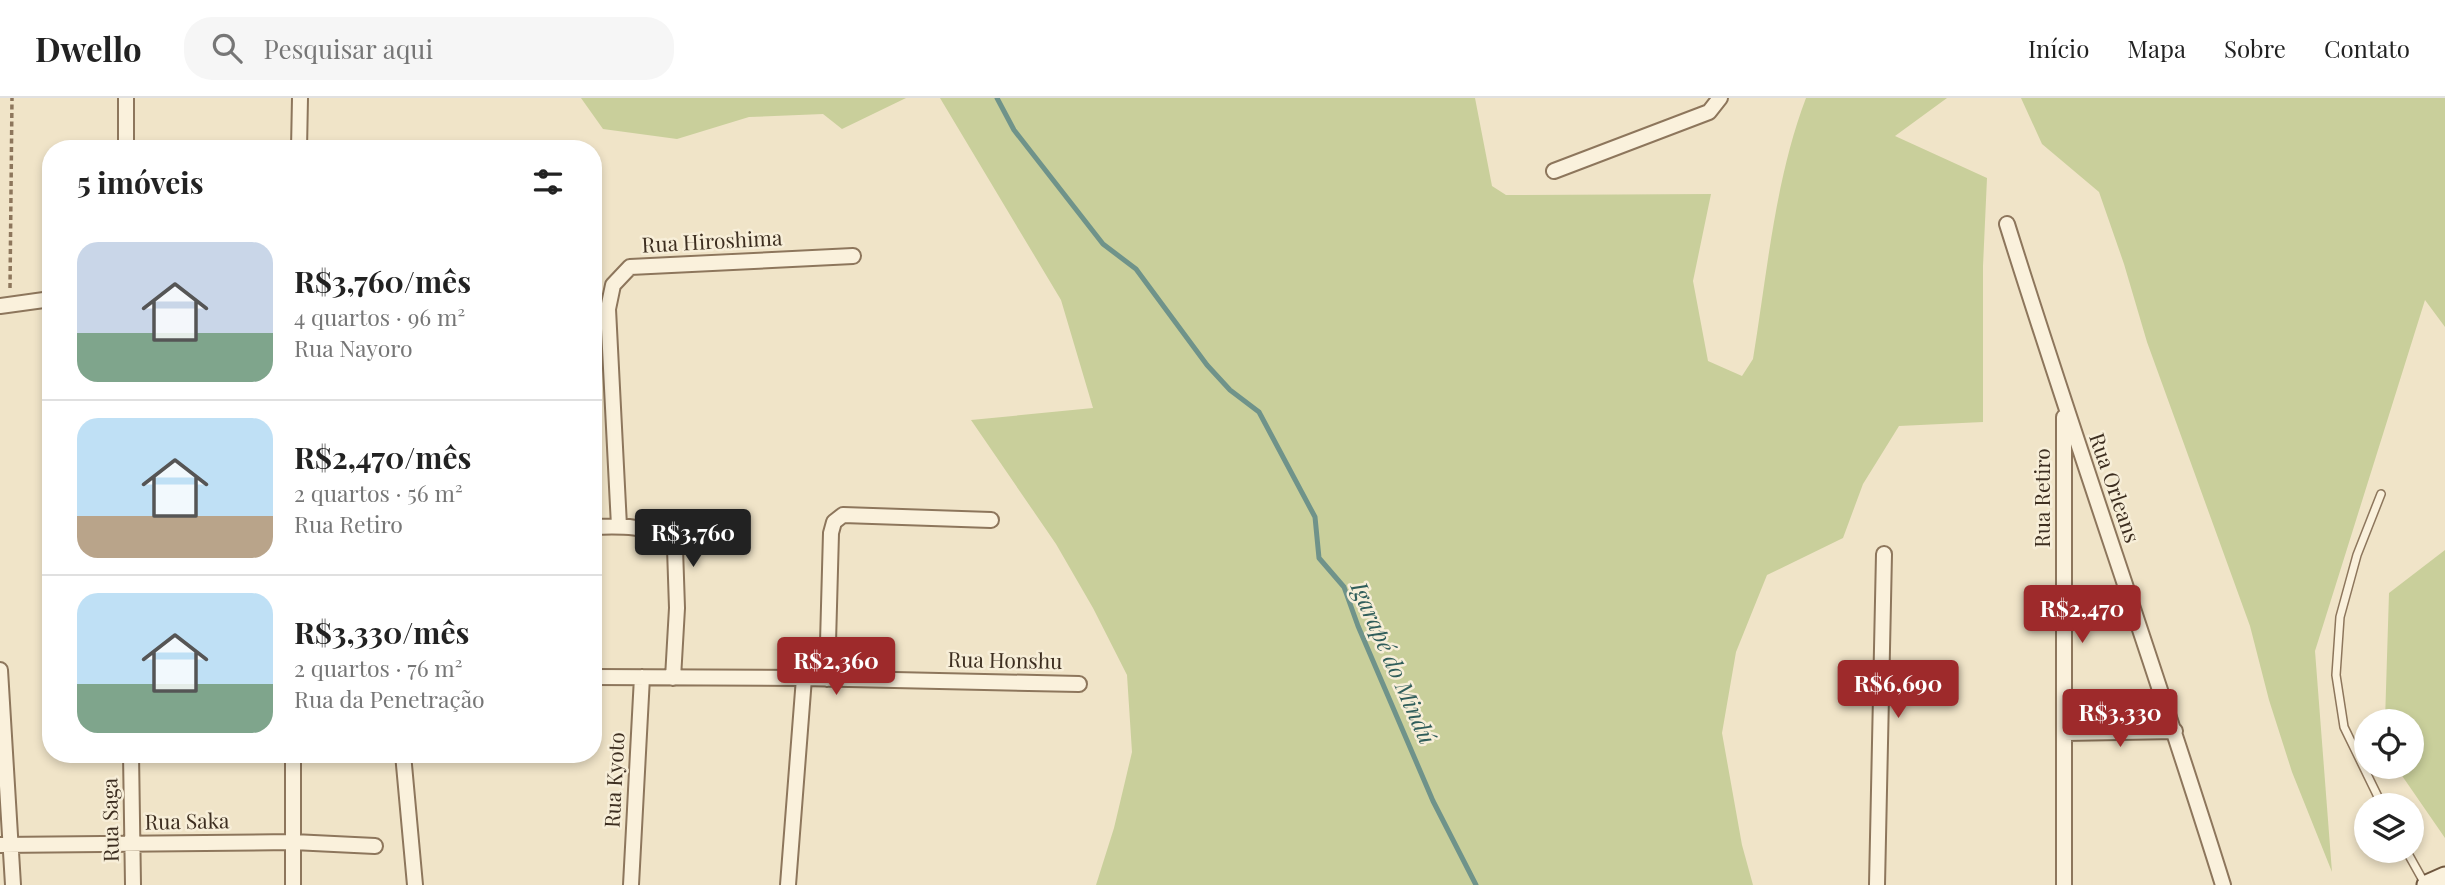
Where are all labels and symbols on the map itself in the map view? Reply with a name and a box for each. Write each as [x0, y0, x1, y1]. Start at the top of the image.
street label: Rua Hiroshima [641, 222, 783, 258]
street label: Rua Orleans [2084, 429, 2148, 546]
street label: Rua Retiro [2027, 448, 2055, 548]
pin: R$3,760 [628, 510, 758, 569]
water label: Igarapé do Mindú [1344, 575, 1444, 749]
pin: R$2,470 [2017, 586, 2147, 645]
pin: R$2,360 [771, 638, 901, 697]
street label: Rua Honshu [947, 644, 1063, 674]
pin: R$6,690 [1833, 660, 1963, 720]
pin: R$3,330 [2055, 690, 2185, 749]
street label: Rua Kyoto [597, 731, 629, 828]
street label: Rua Saga [94, 777, 124, 862]
street label: Rua Saka [144, 805, 230, 835]

